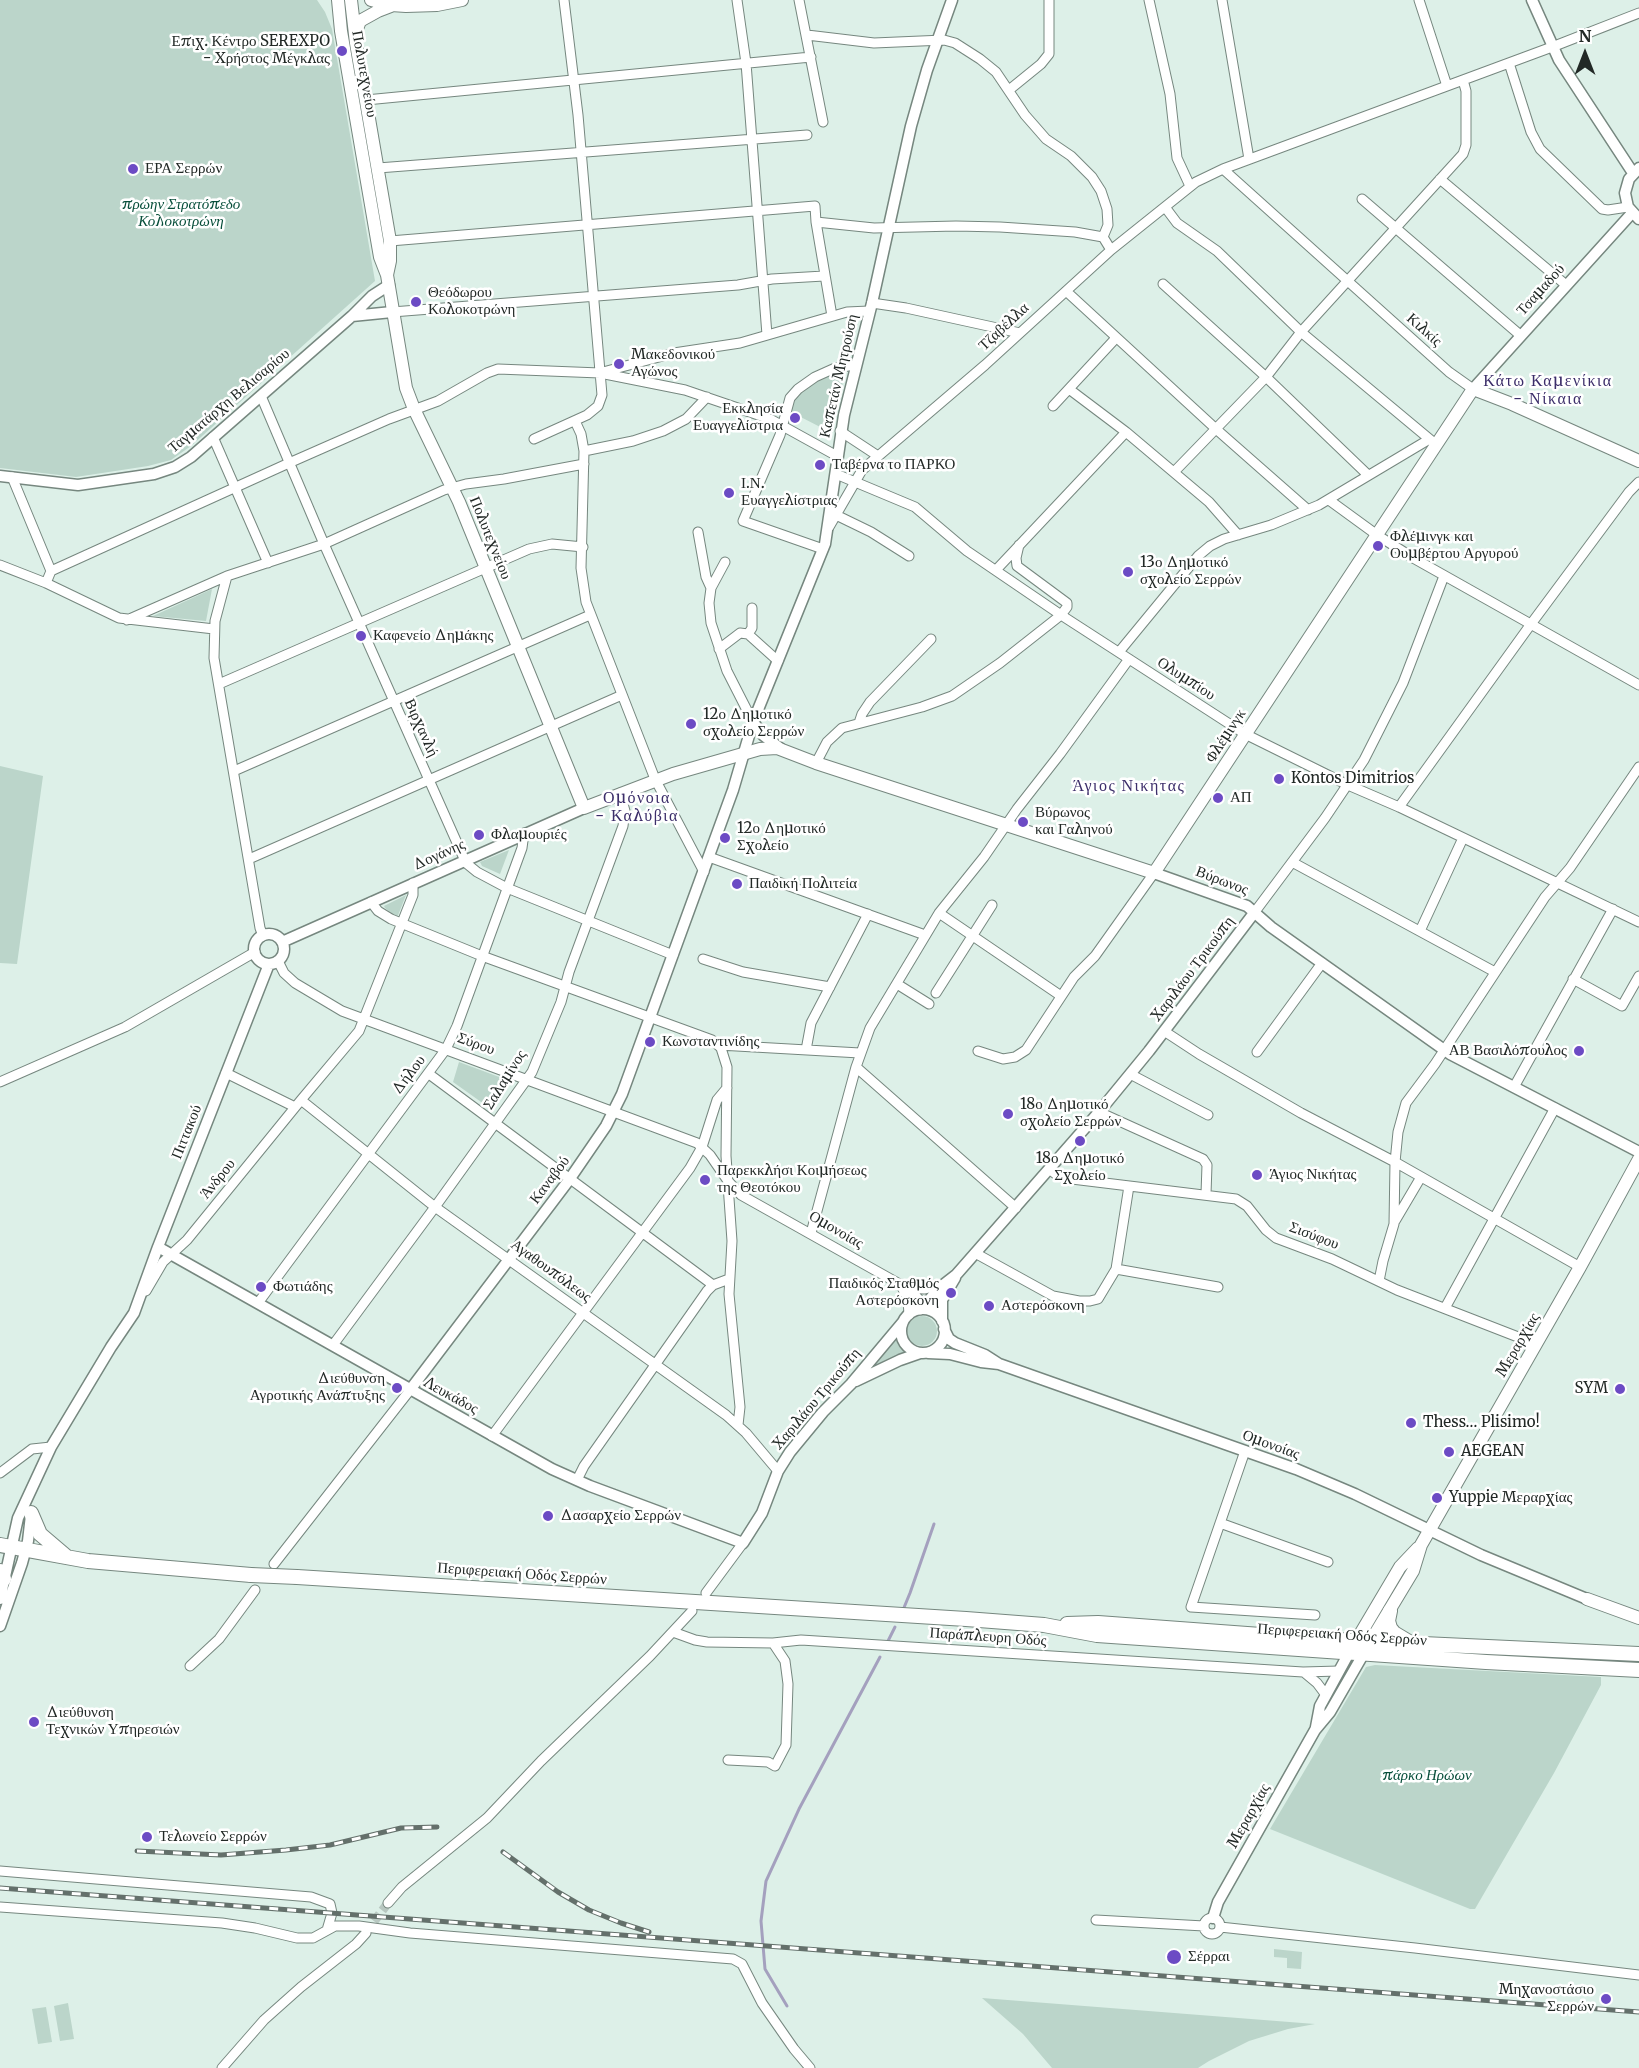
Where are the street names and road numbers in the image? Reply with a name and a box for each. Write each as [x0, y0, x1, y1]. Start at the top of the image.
street label: Πολυτεχνείου [348, 29, 380, 119]
street label: Τσαμαδού [1513, 260, 1569, 320]
street label: Τζαβέλλα [975, 299, 1033, 355]
street label: Κιλκίς [1403, 310, 1445, 350]
street label: Καπετάν Μητρούση [816, 312, 862, 440]
street label: Ταγματάρχη Βελισαρίου [165, 345, 293, 457]
street label: Πολυτεχνείου [465, 494, 515, 582]
street label: Ολυμπίου [1154, 654, 1218, 704]
street label: Βιρχανλή [400, 696, 442, 760]
street label: Φλέμινγκ [1202, 706, 1250, 766]
street label: Δογάνης [410, 836, 468, 874]
street label: Βύρωνος [1193, 863, 1251, 899]
street label: Χαριλάου Τρικούπη [1148, 913, 1238, 1025]
street label: Σύρου [455, 1029, 497, 1059]
street label: Σαλαμίνος [480, 1047, 530, 1113]
street label: Δήλου [388, 1052, 430, 1098]
street label: Πιττακού [168, 1102, 206, 1162]
street label: Καναβού [526, 1152, 574, 1208]
street label: Άνδρου [197, 1155, 239, 1203]
street label: Ομονοίας [806, 1207, 866, 1253]
street label: Σισύφου [1287, 1218, 1341, 1254]
street label: Αγαθουπόλεως [507, 1236, 595, 1306]
street label: Μεραρχίας [1493, 1310, 1543, 1380]
street label: Χαριλάου Τρικούπη [769, 1345, 865, 1453]
street label: Λευκάδος [421, 1374, 481, 1418]
street label: Ομονοίας [1240, 1426, 1302, 1464]
street label: Περιφερειακή Οδός Σερρών [437, 1559, 607, 1589]
street label: Περιφερειακή Οδός Σερρών [1257, 1620, 1427, 1650]
street label: Παράπλευρη Οδός [929, 1624, 1047, 1650]
street label: Μεραρχίας [1224, 1781, 1274, 1851]

